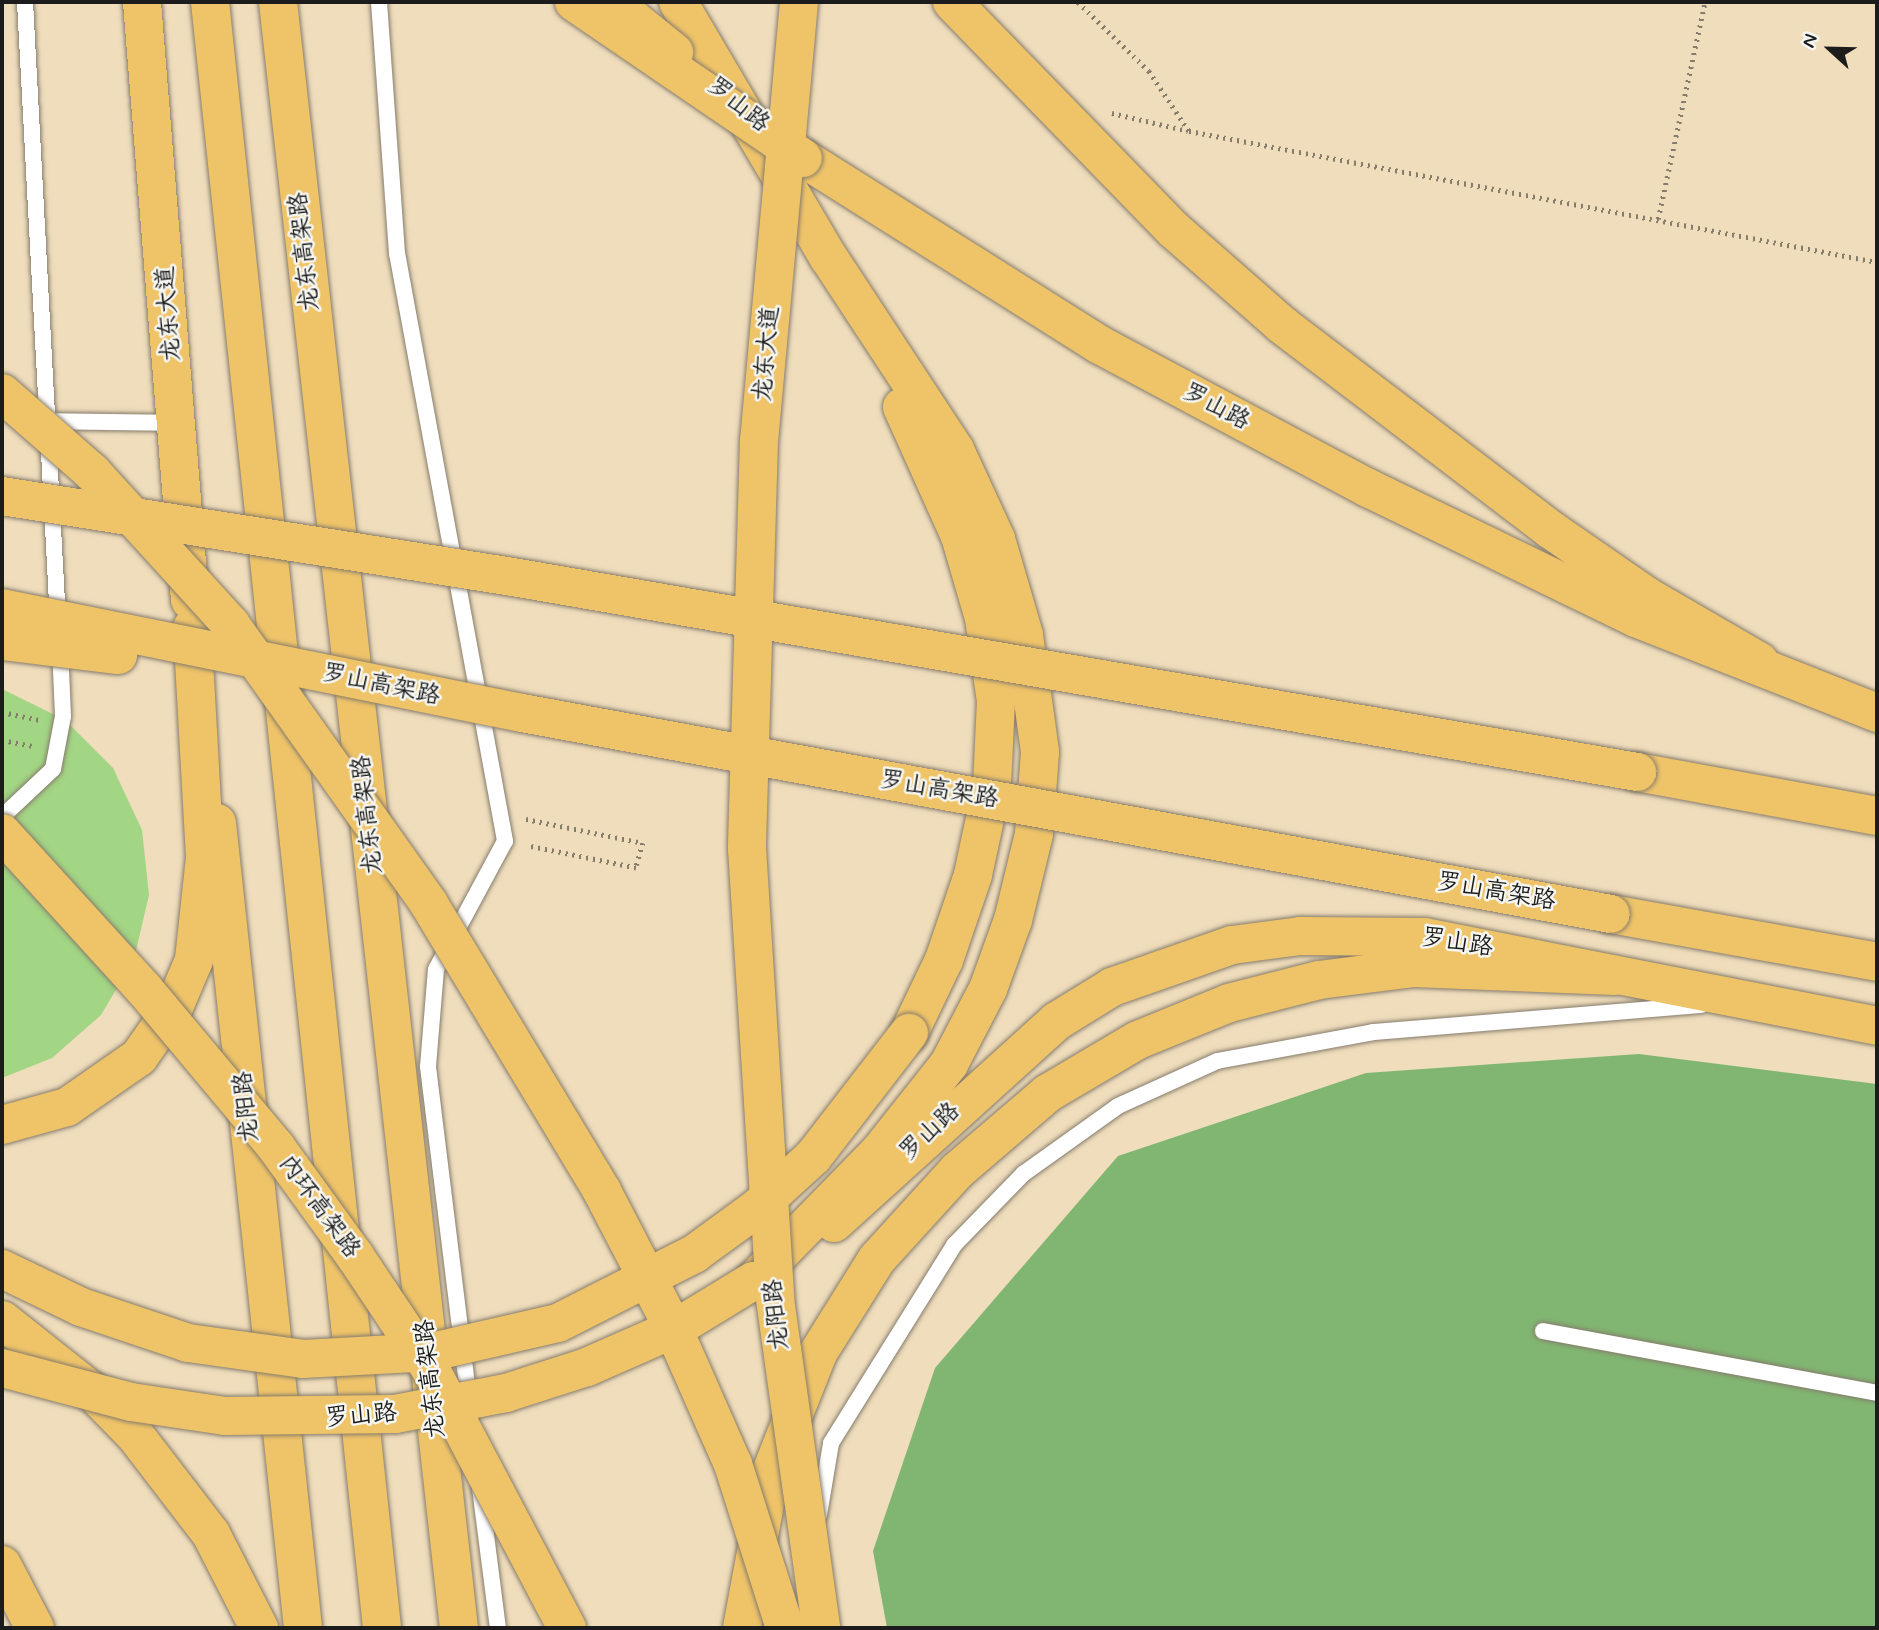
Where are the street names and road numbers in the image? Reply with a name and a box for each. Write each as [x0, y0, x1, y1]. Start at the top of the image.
street label: 罗山路 [701, 71, 775, 139]
street label: 龙东高架路 [284, 191, 326, 313]
street label: 龙东大道 [151, 265, 187, 363]
street label: 龙东大道 [748, 305, 786, 403]
street label: 罗山路 [1177, 377, 1255, 437]
street label: 罗山高架路 [319, 658, 443, 712]
street label: 龙东高架路 [347, 754, 389, 876]
street label: 罗山高架路 [877, 765, 1001, 815]
street label: 罗山高架路 [1434, 867, 1558, 917]
street label: 罗山路 [1419, 923, 1495, 963]
street label: 龙阳路 [229, 1070, 265, 1144]
street label: 罗山路 [894, 1097, 966, 1167]
street label: 内环高架路 [272, 1150, 366, 1264]
street label: 龙阳路 [759, 1278, 795, 1352]
street label: 龙东高架路 [410, 1318, 452, 1440]
street label: 罗山路 [324, 1399, 398, 1433]

